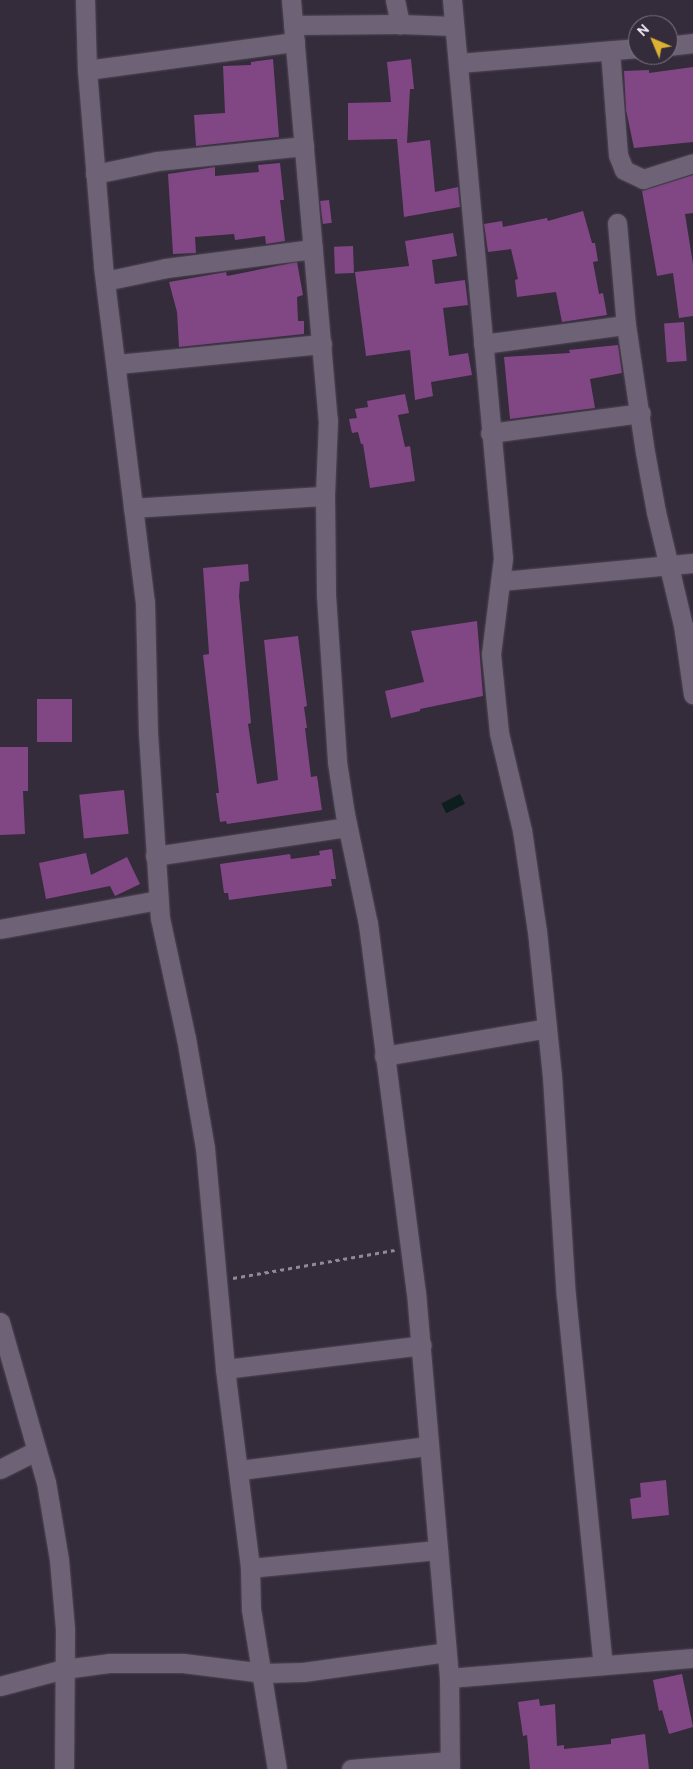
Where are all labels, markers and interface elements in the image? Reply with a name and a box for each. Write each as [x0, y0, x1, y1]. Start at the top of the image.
north arrow [628, 15, 678, 65]
text: N [633, 20, 653, 40]

